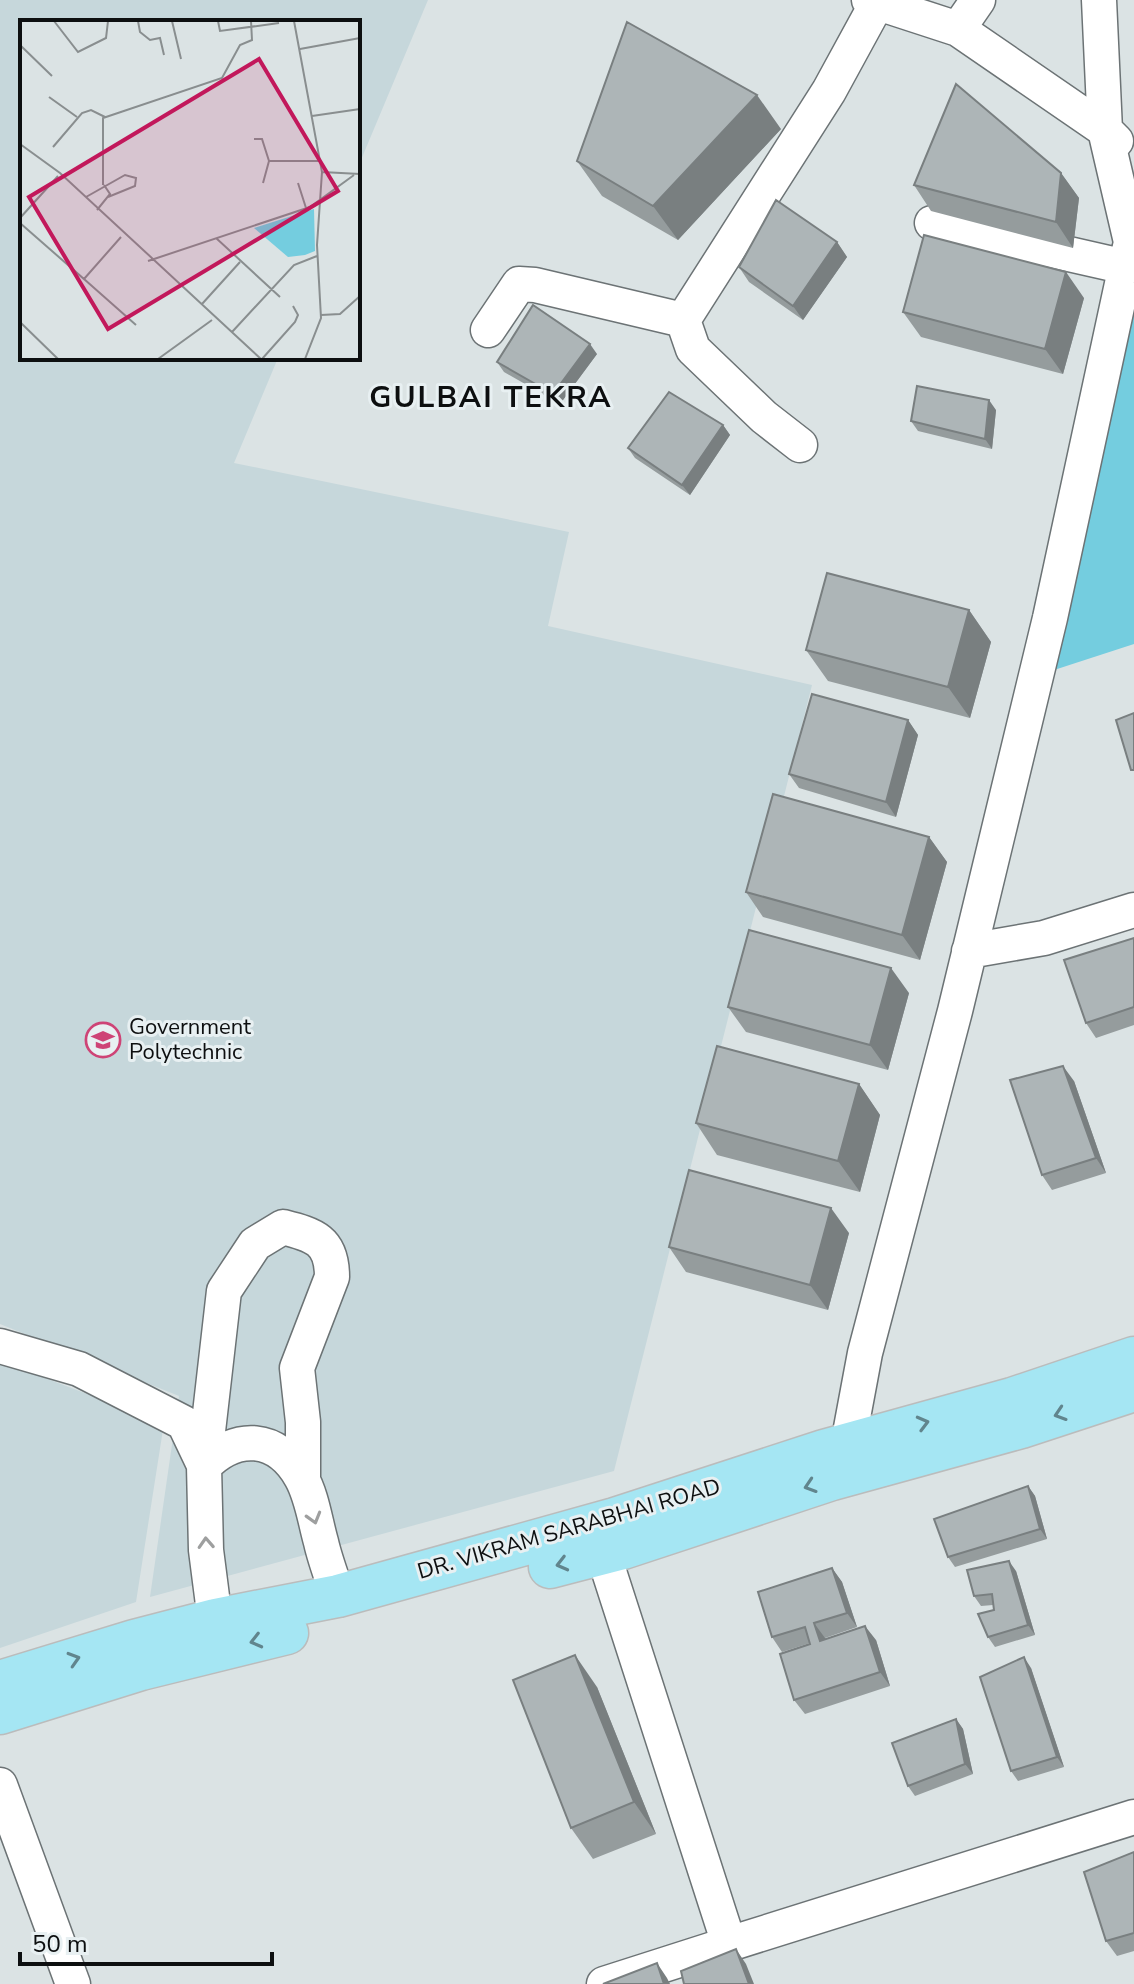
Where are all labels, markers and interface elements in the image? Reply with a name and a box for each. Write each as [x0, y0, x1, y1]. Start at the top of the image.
inset map [20, 20, 360, 360]
district label: GULBAI TEKRA [369, 377, 613, 418]
place label: Government Polytechnic [129, 1012, 251, 1067]
school or university icon: Government Polytechnic [84, 1021, 122, 1059]
one-way arrow [1054, 1405, 1068, 1421]
one-way arrow [916, 1416, 930, 1433]
street label: DR. VIKRAM SARABHAI ROAD [414, 1471, 724, 1587]
one-way arrow [804, 1477, 818, 1493]
one-way arrow [305, 1510, 321, 1524]
one-way arrow [198, 1536, 215, 1549]
one-way arrow [556, 1554, 569, 1571]
one-way arrow [249, 1631, 263, 1648]
one-way arrow [67, 1652, 81, 1668]
scale bar [20, 1916, 272, 1966]
text: 50 m [32, 1928, 88, 1960]

